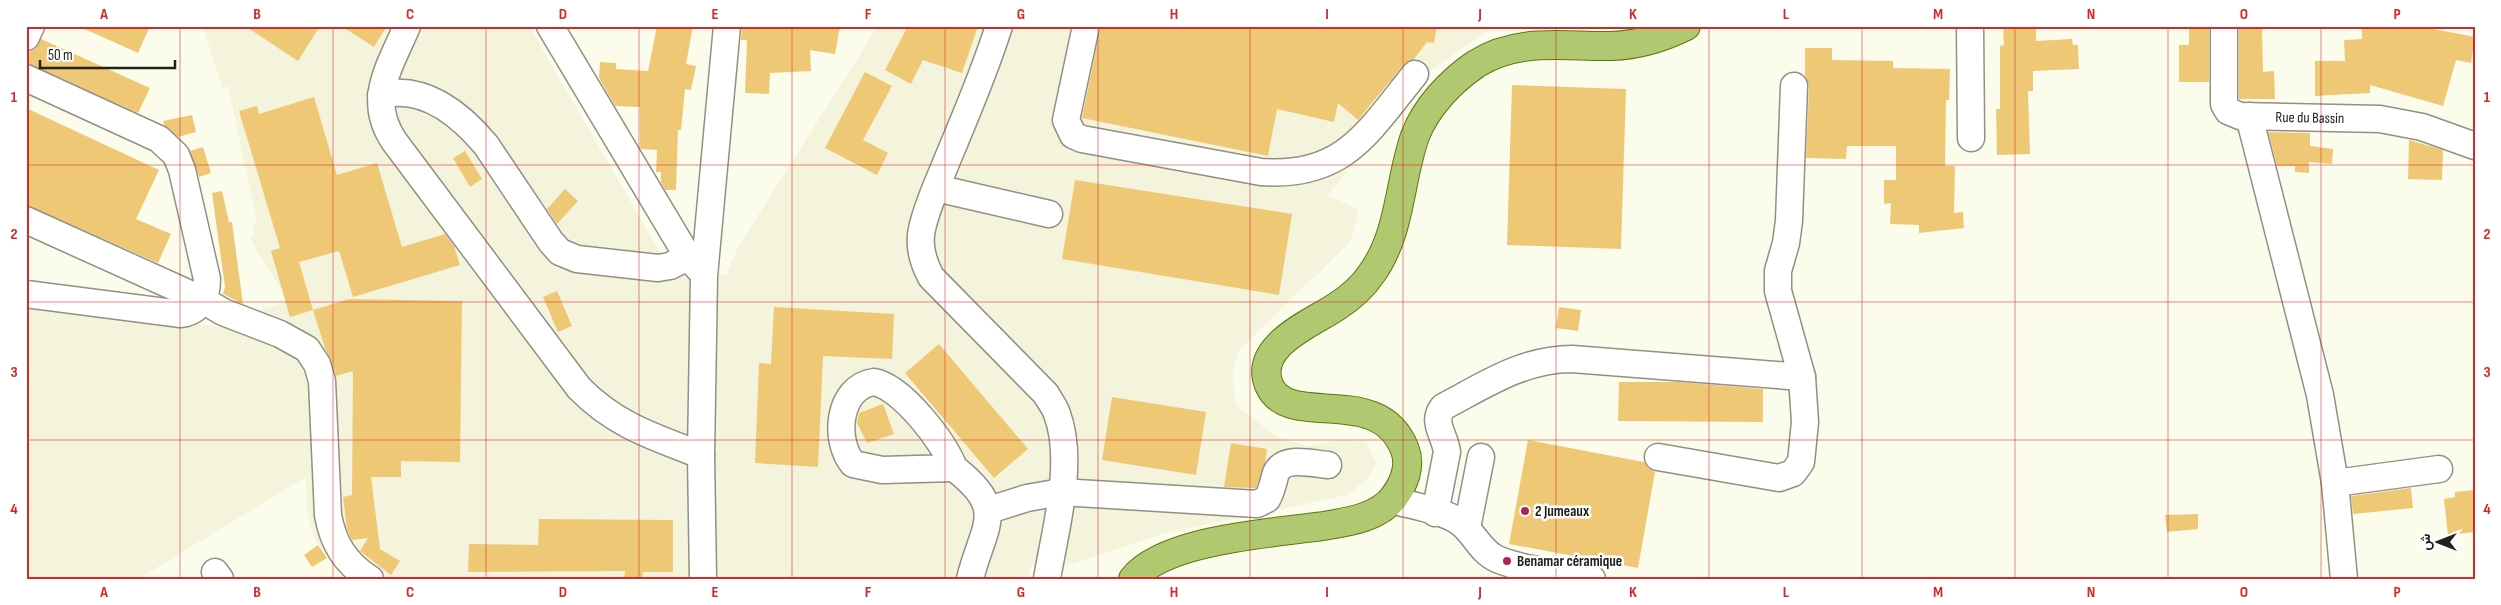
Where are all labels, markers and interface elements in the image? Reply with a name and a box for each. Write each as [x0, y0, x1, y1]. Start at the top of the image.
text: A [99, 5, 108, 24]
text: B [253, 5, 261, 24]
text: C [406, 5, 414, 24]
text: D [559, 5, 567, 24]
text: E [712, 5, 719, 24]
text: F [865, 5, 872, 24]
text: G [1017, 5, 1025, 24]
text: H [1170, 5, 1178, 24]
text: I [1325, 5, 1329, 24]
text: J [1477, 5, 1482, 24]
text: K [1629, 5, 1637, 24]
text: L [1783, 5, 1790, 24]
text: M [1933, 5, 1943, 24]
text: N [2087, 5, 2095, 24]
text: O [2240, 5, 2248, 24]
text: P [2393, 5, 2401, 24]
scale bar [40, 38, 175, 70]
text: 50 m [48, 46, 73, 65]
text: 1 [11, 88, 18, 107]
text: 1 [2484, 88, 2491, 107]
street label: Rue du Bassin [2275, 107, 2345, 128]
text: 2 [10, 225, 18, 244]
text: 2 [2483, 225, 2491, 244]
text: 3 [10, 363, 18, 382]
text: 3 [2483, 363, 2491, 382]
text: 4 [10, 500, 18, 519]
text: 4 [2483, 500, 2491, 519]
place label: 2 Jumeaux [1535, 502, 1590, 521]
marker: 2 Jumeaux [1519, 505, 1531, 517]
north arrow [2414, 518, 2464, 568]
text: ش [2417, 533, 2434, 550]
place label: Benamar céramique [1517, 552, 1622, 571]
marker: Benamar céramique [1501, 555, 1513, 567]
text: A [99, 583, 108, 602]
text: B [253, 583, 261, 602]
text: C [406, 583, 414, 602]
text: D [559, 583, 567, 602]
text: E [712, 583, 719, 602]
text: F [865, 583, 872, 602]
text: G [1017, 583, 1025, 602]
text: H [1170, 583, 1178, 602]
text: I [1325, 583, 1329, 602]
text: J [1477, 583, 1482, 602]
text: K [1629, 583, 1637, 602]
text: L [1783, 583, 1790, 602]
text: M [1933, 583, 1943, 602]
text: N [2087, 583, 2095, 602]
text: O [2240, 583, 2248, 602]
text: P [2393, 583, 2401, 602]

